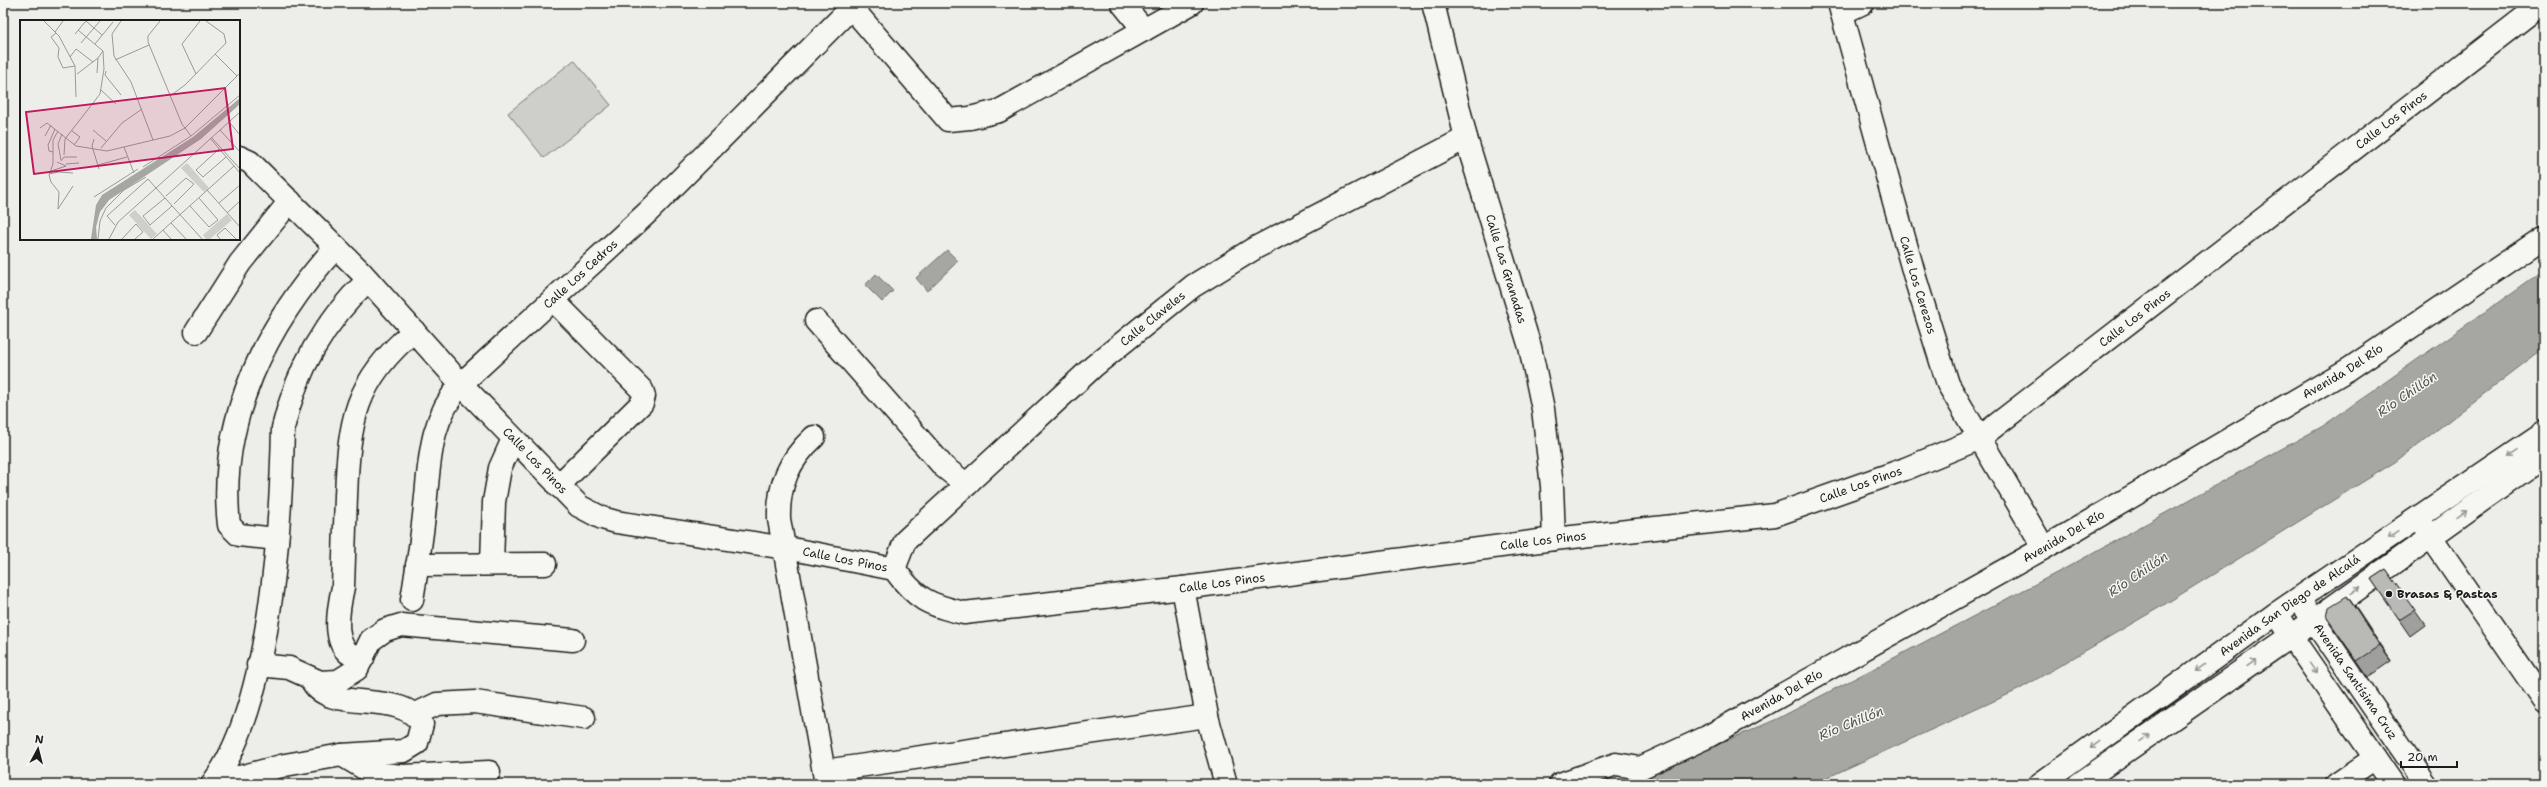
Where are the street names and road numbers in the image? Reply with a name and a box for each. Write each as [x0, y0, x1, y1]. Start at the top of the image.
street label: Calle Los Pinos [2352, 87, 2431, 153]
street label: Calle Las Granadas [1482, 212, 1530, 326]
street label: Calle Los Cerezos [1896, 234, 1940, 336]
street label: Calle Los Cedros [540, 236, 621, 312]
street label: Calle Los Pinos [2096, 285, 2174, 351]
street label: Calle Claveles [1117, 287, 1189, 350]
street label: Avenida Del Río [2300, 340, 2386, 403]
street label: Calle Los Pinos [499, 424, 571, 497]
street label: Calle Los Pinos [1817, 463, 1904, 507]
street label: Avenida Del Río [2020, 506, 2108, 566]
street label: Calle Los Pinos [1499, 528, 1587, 554]
street label: Calle Los Pinos [801, 543, 889, 576]
street label: Avenida San Diego de Alcalá [2216, 551, 2364, 660]
street label: Calle Los Pinos [1178, 569, 1266, 596]
street label: Avenida Santísima Cruz [2310, 620, 2401, 743]
street label: Avenida Del Río [1737, 666, 1826, 725]

